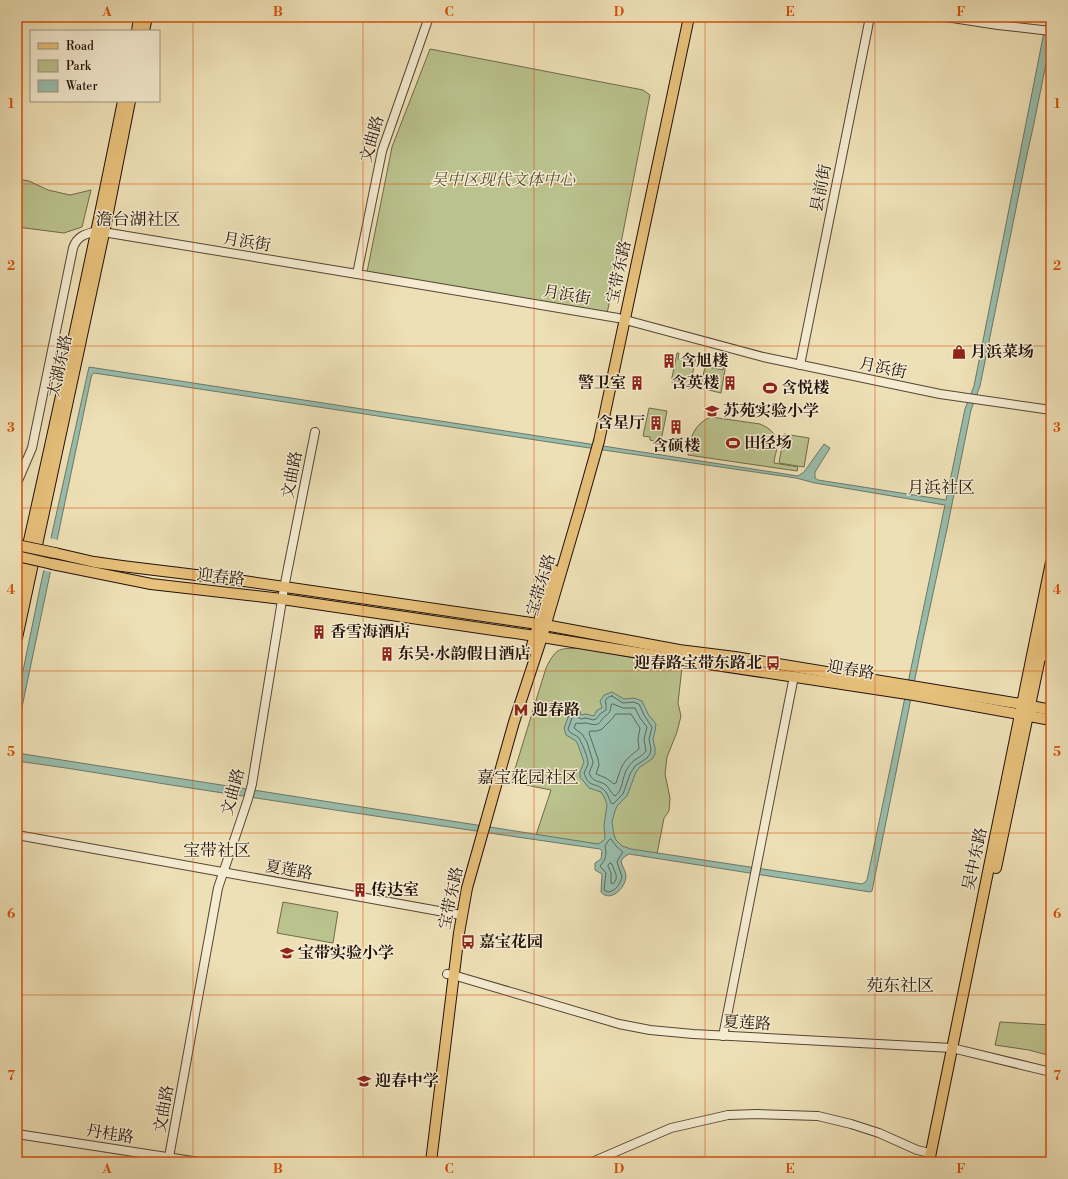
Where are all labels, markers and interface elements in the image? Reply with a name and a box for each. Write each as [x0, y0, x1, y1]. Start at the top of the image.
text: A [101, 4, 112, 20]
text: B [273, 4, 283, 20]
text: C [444, 4, 454, 20]
text: D [614, 4, 624, 20]
text: E [785, 4, 795, 20]
text: F [956, 4, 966, 20]
legend [30, 30, 160, 102]
text: Road [66, 39, 94, 54]
text: Park [66, 59, 92, 74]
text: Water [65, 79, 98, 94]
text: 1 [8, 96, 15, 112]
text: 1 [1054, 96, 1061, 112]
street label: 文曲路 [356, 113, 388, 165]
street label: 县前街 [807, 163, 835, 213]
park label: 吴中区现代文体中心 [431, 170, 576, 190]
district label: 澹台湖社区 [96, 209, 181, 231]
street label: 月浜街 [222, 228, 272, 256]
street label: 宝带东路 [603, 239, 635, 305]
text: 2 [7, 258, 15, 274]
text: 2 [1053, 258, 1061, 274]
street label: 月浜街 [542, 281, 592, 309]
street label: 太湖东路 [44, 333, 76, 399]
place label: 月浜菜场 [970, 342, 1034, 362]
shop icon: 月浜菜场 [951, 344, 967, 360]
place label: 含旭楼 [680, 351, 728, 371]
building icon: 含旭楼 [661, 353, 677, 369]
street label: 月浜街 [857, 353, 909, 383]
place label: 警卫室 [578, 373, 626, 393]
place label: 含英楼 [671, 373, 719, 393]
building icon: 警卫室 [629, 375, 645, 391]
building icon: 含英楼 [722, 375, 738, 391]
place label: 含悦楼 [781, 378, 829, 398]
sports icon: 含悦楼 [762, 380, 778, 396]
place label: 苏苑实验小学 [723, 401, 819, 421]
school or university icon: 苏苑实验小学 [704, 403, 720, 419]
place label: 含星厅 [597, 413, 645, 433]
building icon: 含星厅 [648, 415, 664, 431]
building icon: 含硕楼 [668, 419, 684, 435]
text: 3 [7, 420, 15, 436]
text: 3 [1053, 420, 1061, 436]
place label: 田径场 [744, 433, 792, 453]
sports icon: 田径场 [725, 435, 741, 451]
place label: 含硕楼 [652, 436, 700, 456]
street label: 文曲路 [278, 450, 306, 500]
district label: 月浜社区 [907, 477, 975, 499]
street label: 宝带东路 [522, 551, 560, 619]
street label: 迎春路 [196, 565, 246, 589]
text: 4 [7, 582, 16, 598]
text: 4 [1053, 582, 1062, 598]
place label: 香雪海酒店 [330, 622, 410, 642]
building icon: 香雪海酒店 [311, 624, 327, 640]
place label: 东吴·水韵假日酒店 [398, 644, 530, 664]
building icon: 东吴·水韵假日酒店 [379, 646, 395, 662]
place label: 迎春路宝带东路北 [634, 653, 762, 673]
bus stop icon: 迎春路宝带东路北 [765, 655, 781, 671]
street label: 迎春路 [826, 656, 876, 684]
place label: 迎春路 [532, 700, 580, 720]
metro station icon: 迎春路 [513, 702, 529, 718]
text: 5 [7, 744, 15, 760]
text: 5 [1053, 744, 1061, 760]
street label: 文曲路 [217, 766, 249, 818]
district label: 嘉宝花园社区 [477, 767, 579, 789]
street label: 吴中东路 [959, 826, 991, 892]
district label: 宝带社区 [183, 840, 251, 862]
street label: 夏莲路 [264, 856, 314, 884]
street label: 宝带东路 [435, 865, 467, 931]
place label: 传达室 [371, 880, 419, 900]
building icon: 传达室 [352, 882, 368, 898]
text: 6 [7, 906, 15, 922]
text: 6 [1053, 906, 1061, 922]
place label: 嘉宝花园 [479, 932, 543, 952]
bus stop icon: 嘉宝花园 [460, 934, 476, 950]
place label: 宝带实验小学 [298, 943, 394, 963]
school or university icon: 宝带实验小学 [279, 945, 295, 961]
district label: 苑东社区 [866, 975, 934, 997]
street label: 夏莲路 [723, 1012, 771, 1034]
text: 7 [7, 1068, 15, 1084]
text: 7 [1053, 1068, 1061, 1084]
place label: 迎春中学 [375, 1071, 439, 1091]
school or university icon: 迎春中学 [356, 1073, 372, 1089]
street label: 文曲路 [150, 1084, 178, 1134]
street label: 丹桂路 [85, 1120, 135, 1148]
text: A [101, 1161, 112, 1177]
text: B [273, 1161, 283, 1177]
text: C [444, 1161, 454, 1177]
text: D [614, 1161, 624, 1177]
text: E [785, 1161, 795, 1177]
text: F [956, 1161, 966, 1177]

